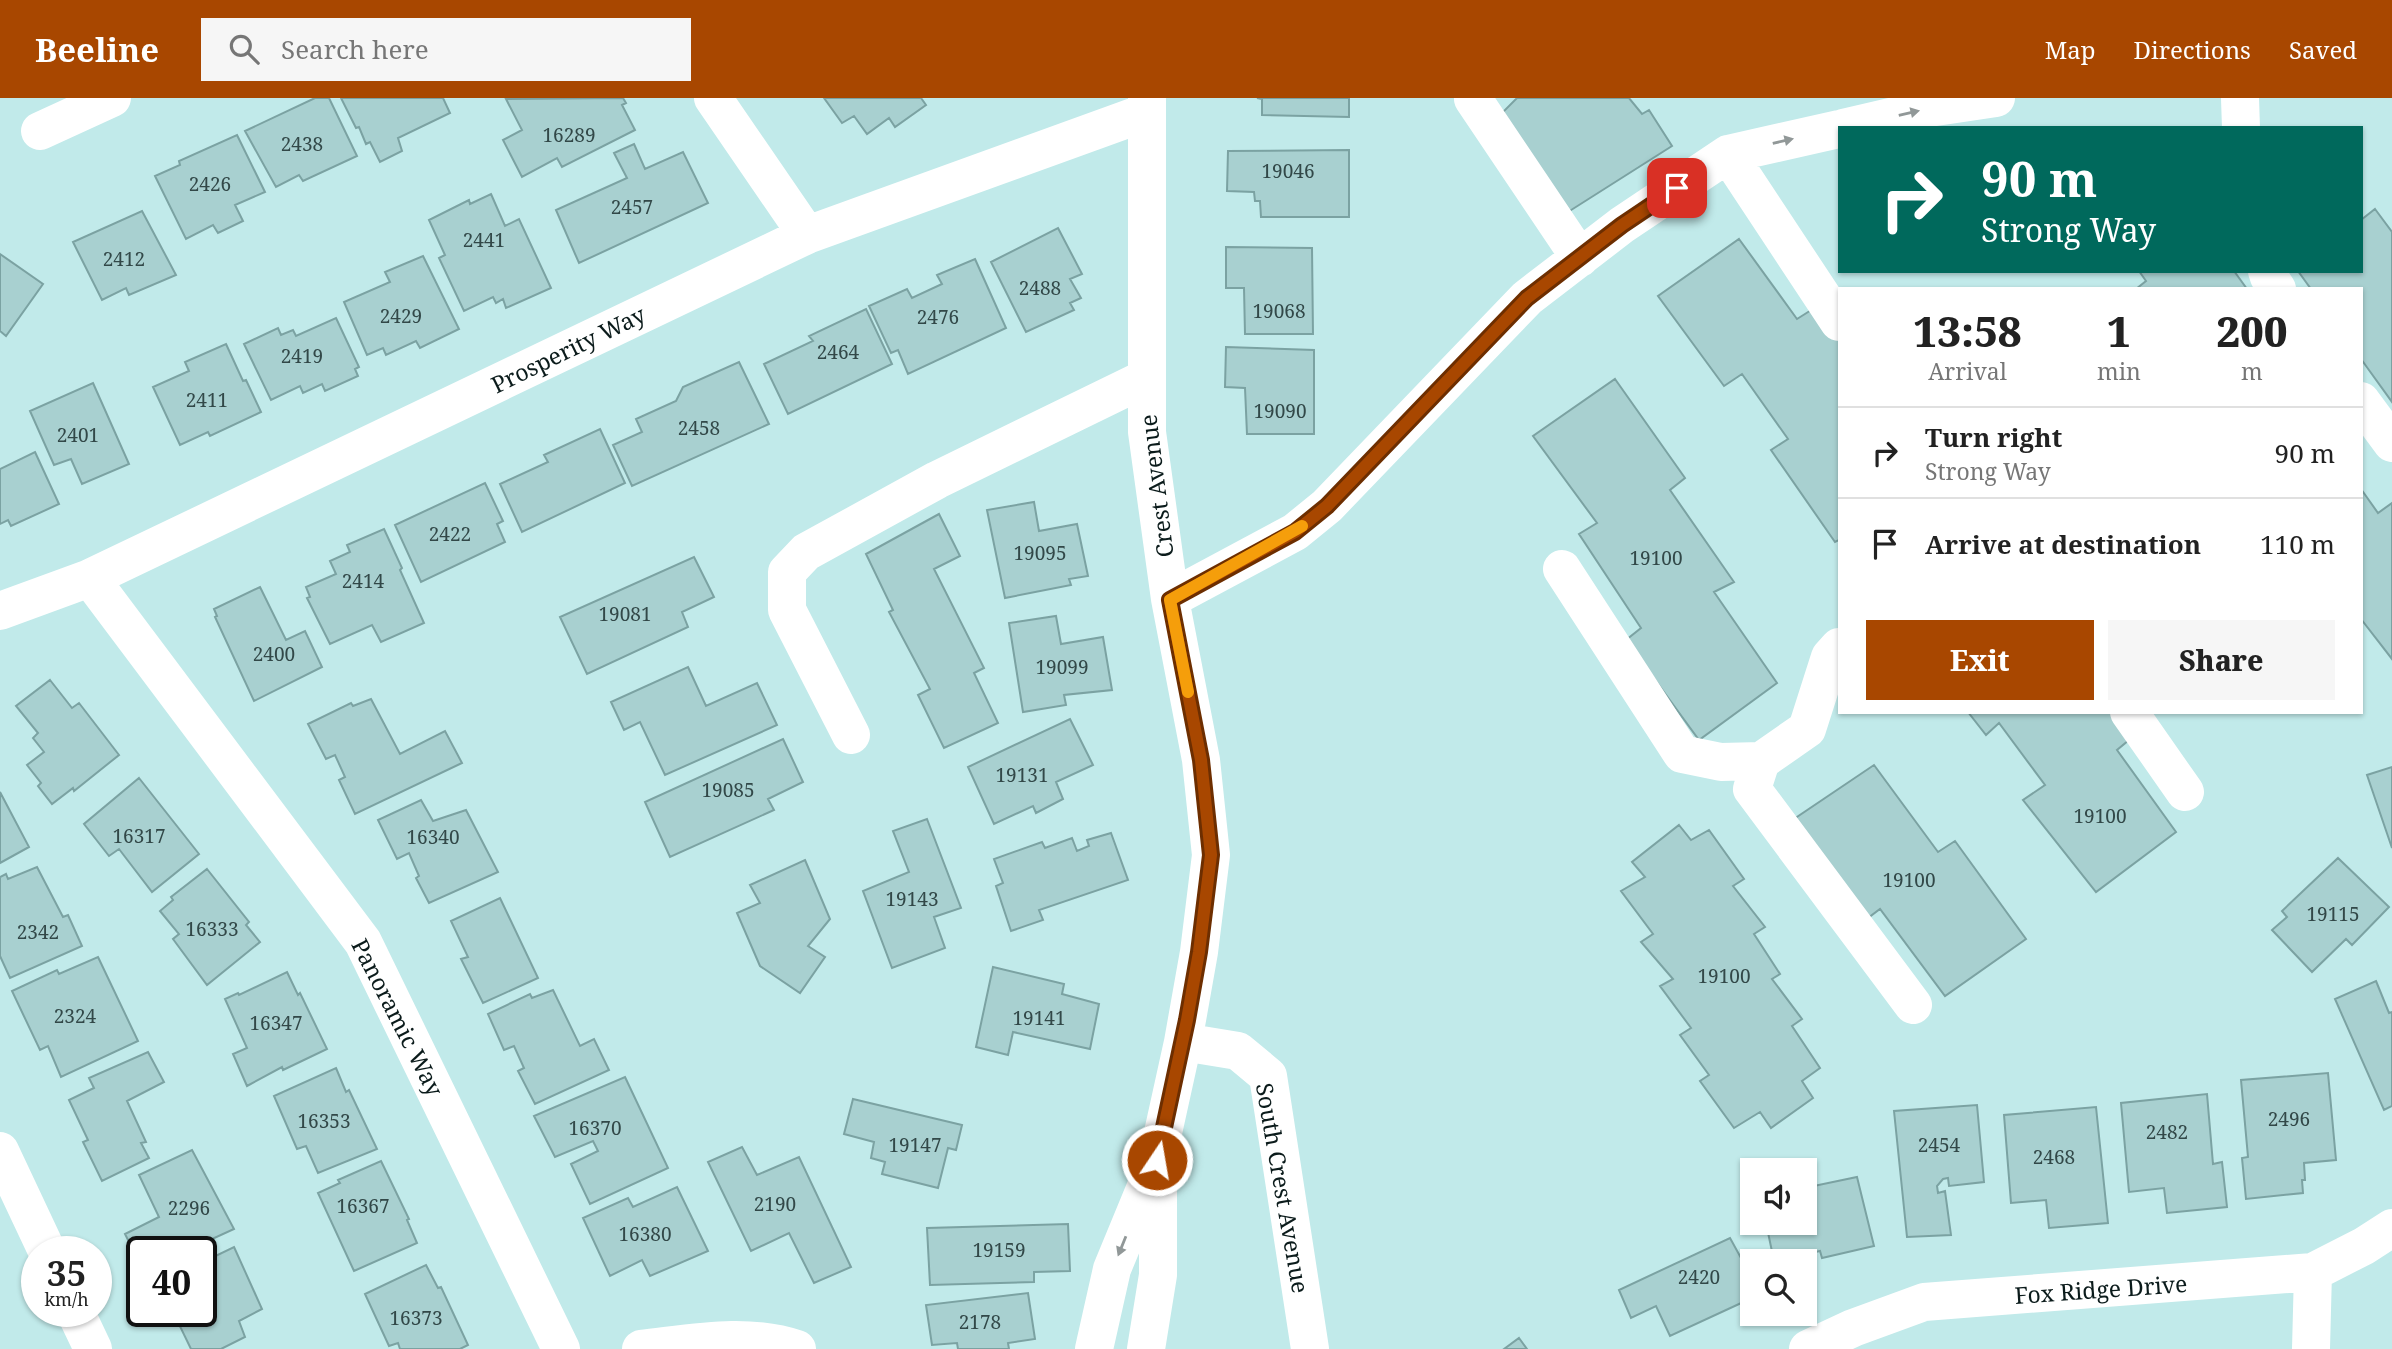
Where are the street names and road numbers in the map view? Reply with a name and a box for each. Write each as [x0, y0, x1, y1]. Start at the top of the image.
street label: Prosperity Way [485, 298, 651, 400]
street label: Crest Avenue [1131, 413, 1181, 559]
street label: Panoramic Way [345, 933, 451, 1101]
street label: South Crest Avenue [1249, 1080, 1317, 1296]
street label: Fox Ridge Drive [2014, 1267, 2188, 1311]

